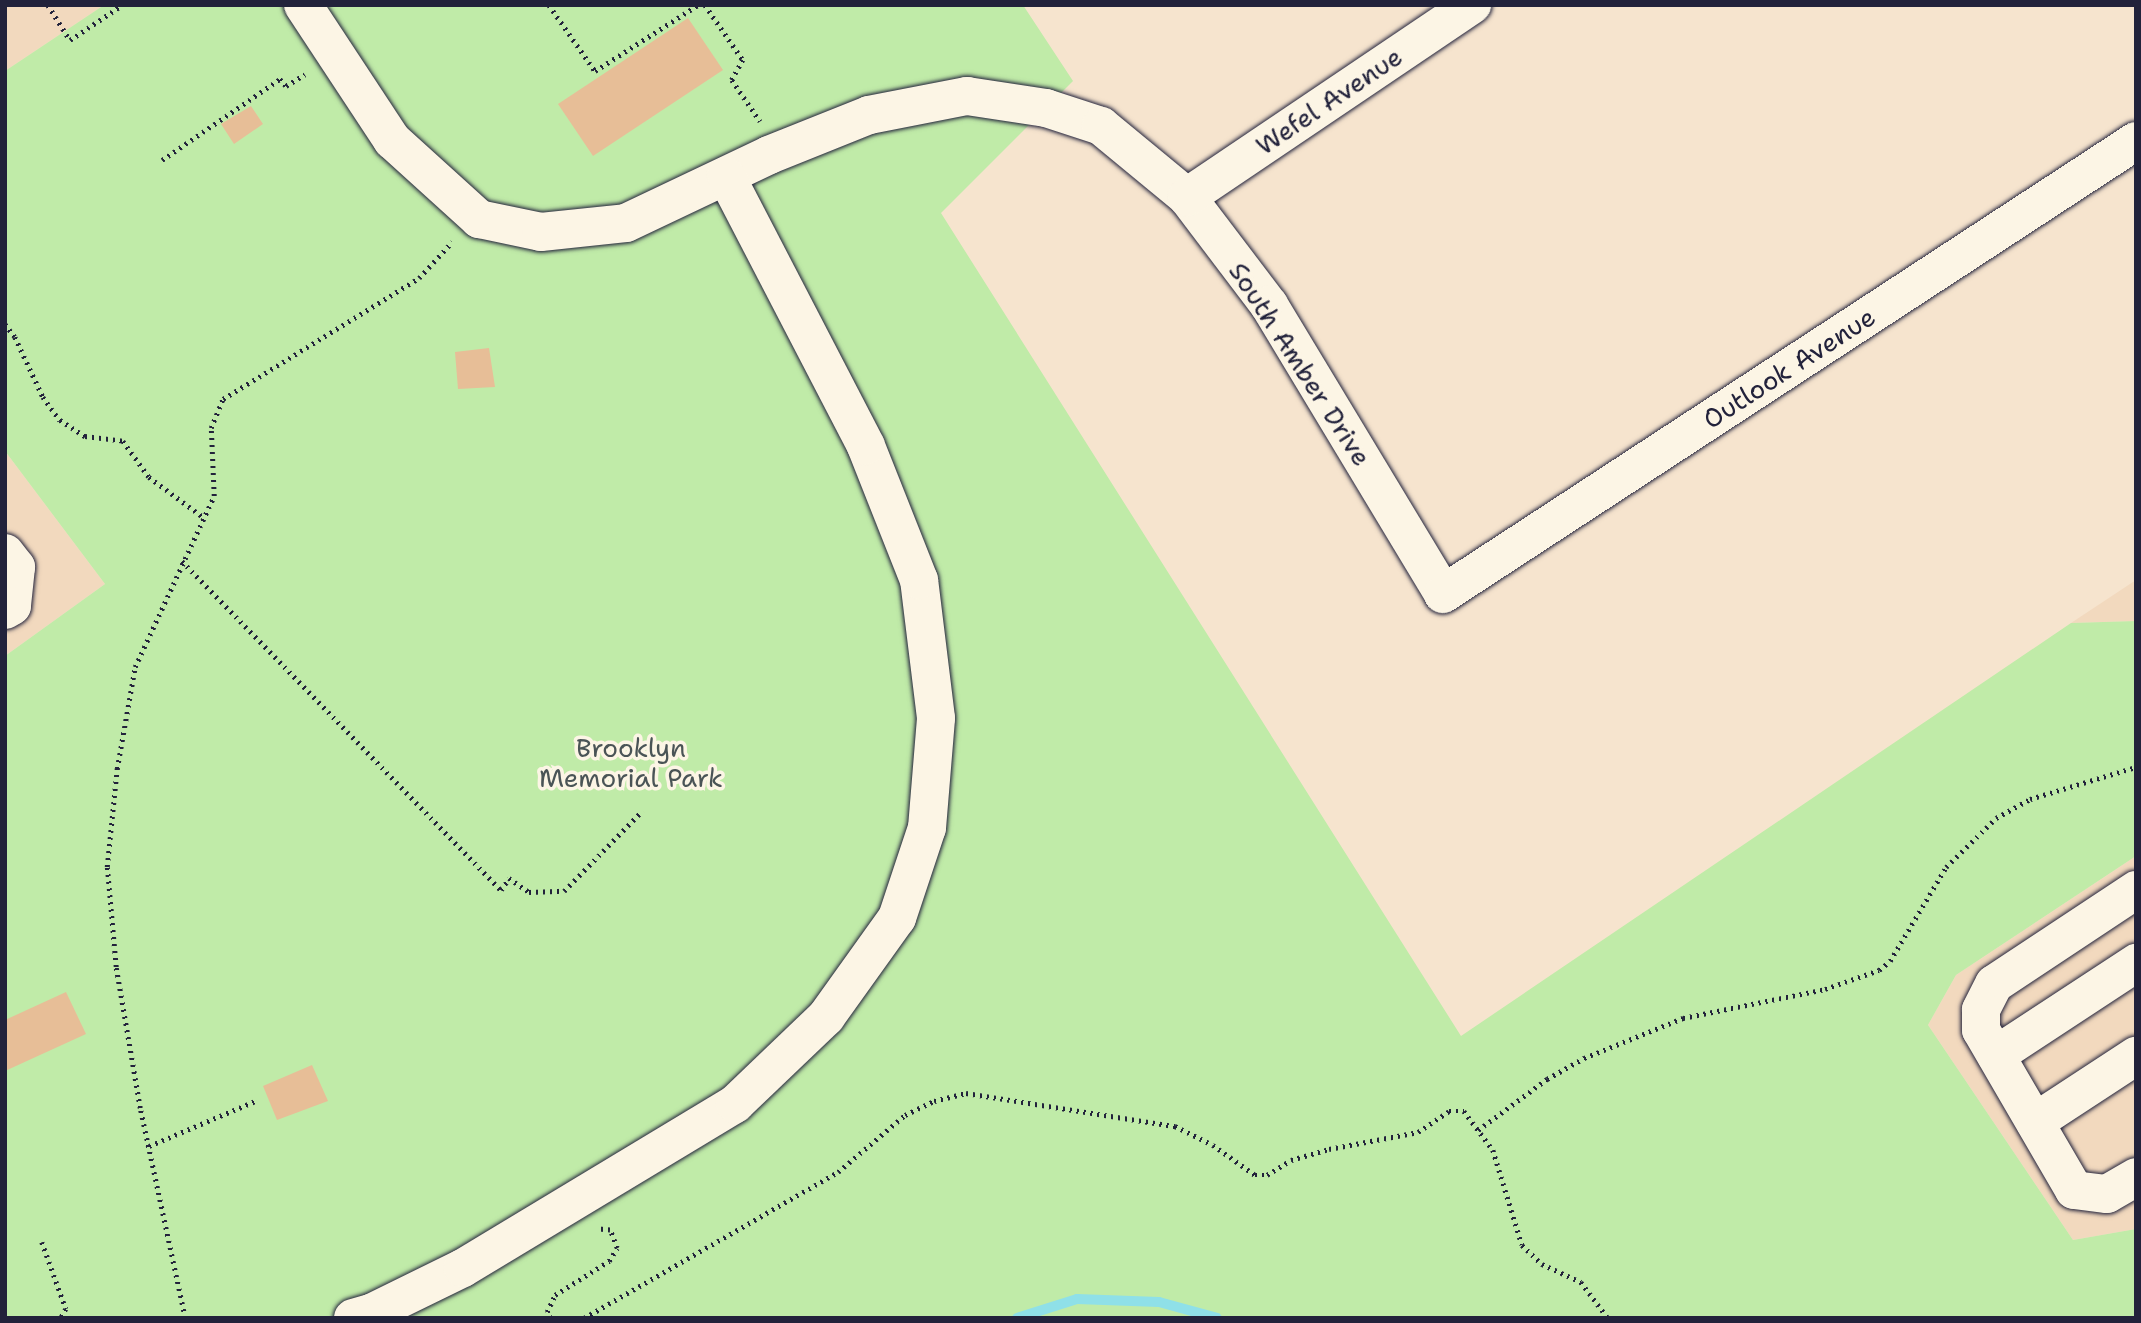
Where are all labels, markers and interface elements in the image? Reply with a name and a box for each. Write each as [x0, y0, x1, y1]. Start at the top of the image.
street label: Wefel Avenue [1250, 41, 1408, 161]
street label: South Amber Drive [1223, 256, 1377, 472]
street label: Outlook Avenue [1697, 301, 1881, 435]
park label: Brooklyn Memorial Park [539, 732, 723, 794]

